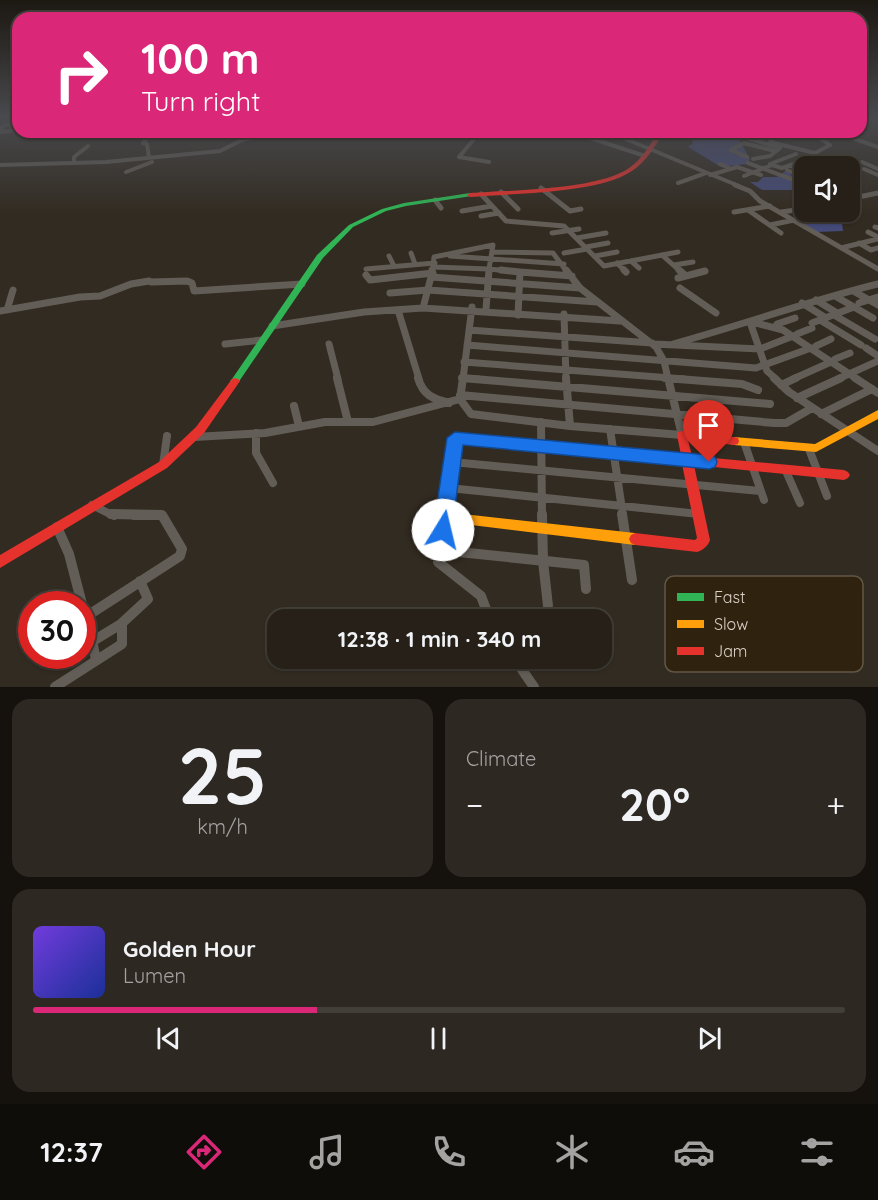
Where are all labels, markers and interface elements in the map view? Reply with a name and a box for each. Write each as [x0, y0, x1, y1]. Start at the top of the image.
text: 100 m [141, 32, 259, 85]
icon: right [42, 36, 120, 114]
text: Turn right [141, 84, 260, 118]
map controls [794, 156, 860, 222]
button: sound [794, 156, 860, 222]
pin [683, 400, 734, 462]
icon: arrive [692, 409, 725, 442]
position arrow [411, 498, 475, 562]
legend [665, 576, 863, 672]
text: Fast [714, 587, 745, 607]
speed limit sign: 30 [18, 591, 96, 669]
text: Slow [714, 614, 748, 634]
text: 12:38 · 1 min · 340 m [338, 625, 541, 653]
text: Jam [714, 641, 747, 661]
text: 25 [178, 726, 267, 824]
text: Climate [466, 746, 536, 771]
text: 20° [619, 776, 690, 832]
text: − [466, 784, 483, 825]
text: + [826, 784, 845, 825]
text: km/h [197, 814, 248, 839]
text: Golden Hour [123, 935, 256, 963]
text: Lumen [123, 963, 186, 988]
icon: previous [152, 1022, 185, 1055]
icon: pause [422, 1022, 455, 1055]
icon: next [693, 1022, 726, 1055]
icon: directions [183, 1131, 225, 1173]
icon: music [306, 1131, 348, 1173]
icon: phone [428, 1131, 470, 1173]
icon: climate [551, 1131, 593, 1173]
icon: car [673, 1131, 715, 1173]
icon: filters [796, 1131, 838, 1173]
text: 12:37 [40, 1135, 103, 1169]

